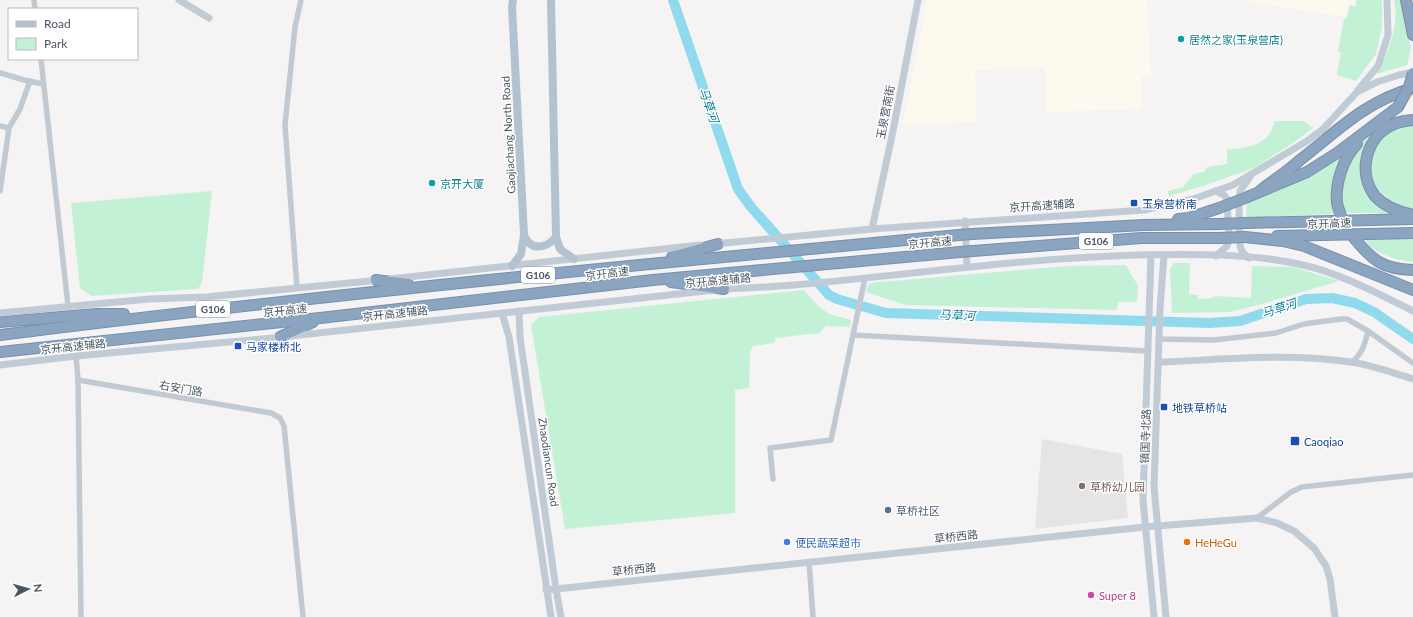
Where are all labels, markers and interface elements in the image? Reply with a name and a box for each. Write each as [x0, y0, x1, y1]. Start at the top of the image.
legend [8, 8, 138, 60]
text: Road [44, 16, 71, 31]
place label: 居然之家(玉泉营店) [1189, 33, 1283, 46]
marker: 居然之家(玉泉营店) [1176, 34, 1186, 44]
text: Park [44, 36, 68, 51]
street label: Gaojiachang North Road [498, 76, 518, 194]
street label: 玉泉营南街 [873, 84, 897, 140]
water label: 马草河 [696, 86, 723, 126]
place label: 京开大厦 [440, 177, 484, 190]
marker: 京开大厦 [427, 178, 437, 188]
street label: 京开高速辅路 [1009, 196, 1075, 214]
place label: 玉泉营桥南 [1142, 197, 1197, 210]
marker: 玉泉营桥南 [1129, 198, 1139, 208]
street label: 京开高速 [1307, 216, 1351, 230]
road number: G106 [1079, 233, 1113, 249]
street label: 京开高速 [908, 234, 952, 250]
street label: 京开高速 [584, 264, 630, 282]
road number: G106 [521, 267, 555, 283]
street label: 京开高速辅路 [685, 271, 751, 289]
water label: 马草河 [1260, 295, 1300, 321]
road number: G106 [196, 301, 230, 317]
street label: 京开高速 [262, 301, 308, 319]
street label: 京开高速辅路 [362, 303, 428, 323]
water label: 马草河 [939, 307, 977, 323]
street label: 京开高速辅路 [40, 336, 106, 356]
place label: 马家楼桥北 [246, 340, 301, 353]
marker: 马家楼桥北 [233, 341, 243, 351]
street label: 右安门路 [158, 378, 204, 398]
place label: 地铁草桥站 [1172, 401, 1227, 414]
marker: 地铁草桥站 [1159, 402, 1169, 412]
street label: 镇国寺北路 [1138, 408, 1152, 464]
street label: Zhaodiancun Road [536, 417, 562, 507]
marker: Caoqiao [1289, 435, 1301, 447]
place label: Caoqiao [1304, 435, 1344, 448]
place label: 草桥幼儿园 [1090, 480, 1145, 493]
marker: 草桥幼儿园 [1077, 481, 1087, 491]
place label: 草桥社区 [896, 504, 940, 517]
marker: 草桥社区 [883, 505, 893, 515]
street label: 草桥西路 [933, 527, 979, 545]
place label: 便民蔬菜超市 [795, 536, 861, 549]
place label: HeHeGu [1195, 536, 1237, 549]
marker: 便民蔬菜超市 [782, 537, 792, 547]
marker: HeHeGu [1182, 537, 1192, 547]
street label: 草桥西路 [611, 560, 657, 578]
north arrow [8, 569, 48, 609]
text: N [32, 583, 45, 593]
place label: Super 8 [1099, 589, 1136, 602]
marker: Super 8 [1086, 590, 1096, 600]

